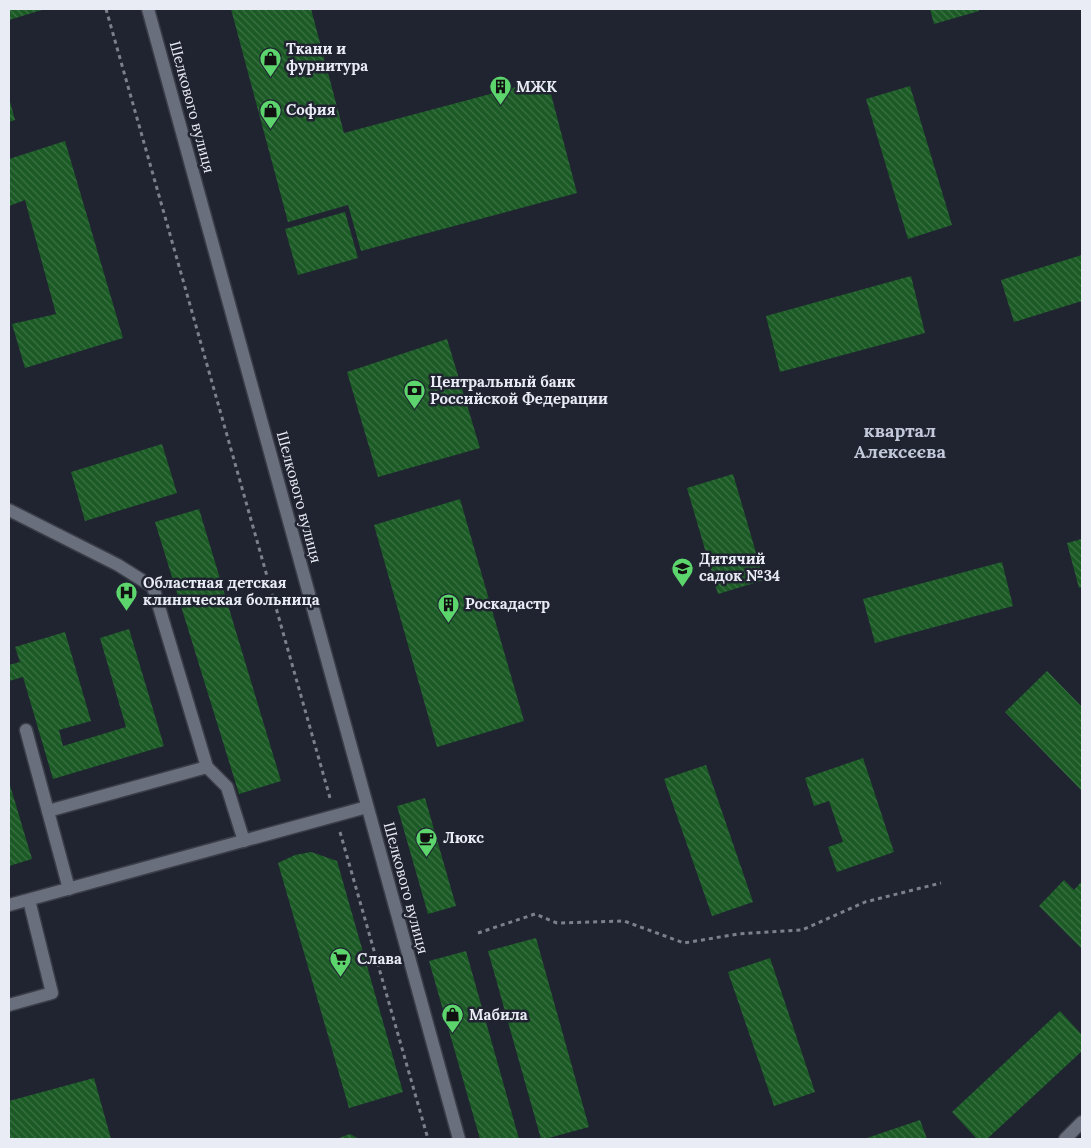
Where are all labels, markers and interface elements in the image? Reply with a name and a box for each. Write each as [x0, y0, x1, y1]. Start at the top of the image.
street label: Шелкового вулиця [166, 39, 219, 175]
place label: Ткани и фурнитура [286, 39, 368, 75]
shop icon: Ткани и фурнитура [258, 46, 282, 77]
building icon: МЖК [488, 75, 512, 106]
place label: МЖК [516, 77, 557, 96]
shop icon: София [258, 98, 282, 129]
place label: София [286, 100, 336, 119]
place label: Центральный банк Российской Федерации [430, 372, 608, 408]
bank icon: Центральный банк Российской Федерации [402, 379, 426, 410]
district label: квартал Алексєєва [854, 419, 946, 463]
street label: Шелкового вулиця [273, 429, 326, 565]
place label: Дитячий садок №34 [699, 549, 780, 585]
school or university icon: Дитячий садок №34 [671, 556, 695, 587]
place label: Областная детская клиническая больница [143, 573, 320, 609]
hospital icon: Областная детская клиническая больница [115, 580, 139, 611]
building icon: Роскадастр [437, 592, 461, 623]
place label: Роскадастр [465, 594, 550, 613]
street label: Шелкового вулиця [380, 820, 433, 956]
cafe icon: Люкс [415, 826, 439, 857]
place label: Люкс [443, 828, 484, 847]
supermarket icon: Слава [329, 947, 353, 978]
place label: Слава [357, 949, 402, 968]
shop icon: Мабила [441, 1003, 465, 1034]
place label: Мабила [469, 1005, 528, 1024]

